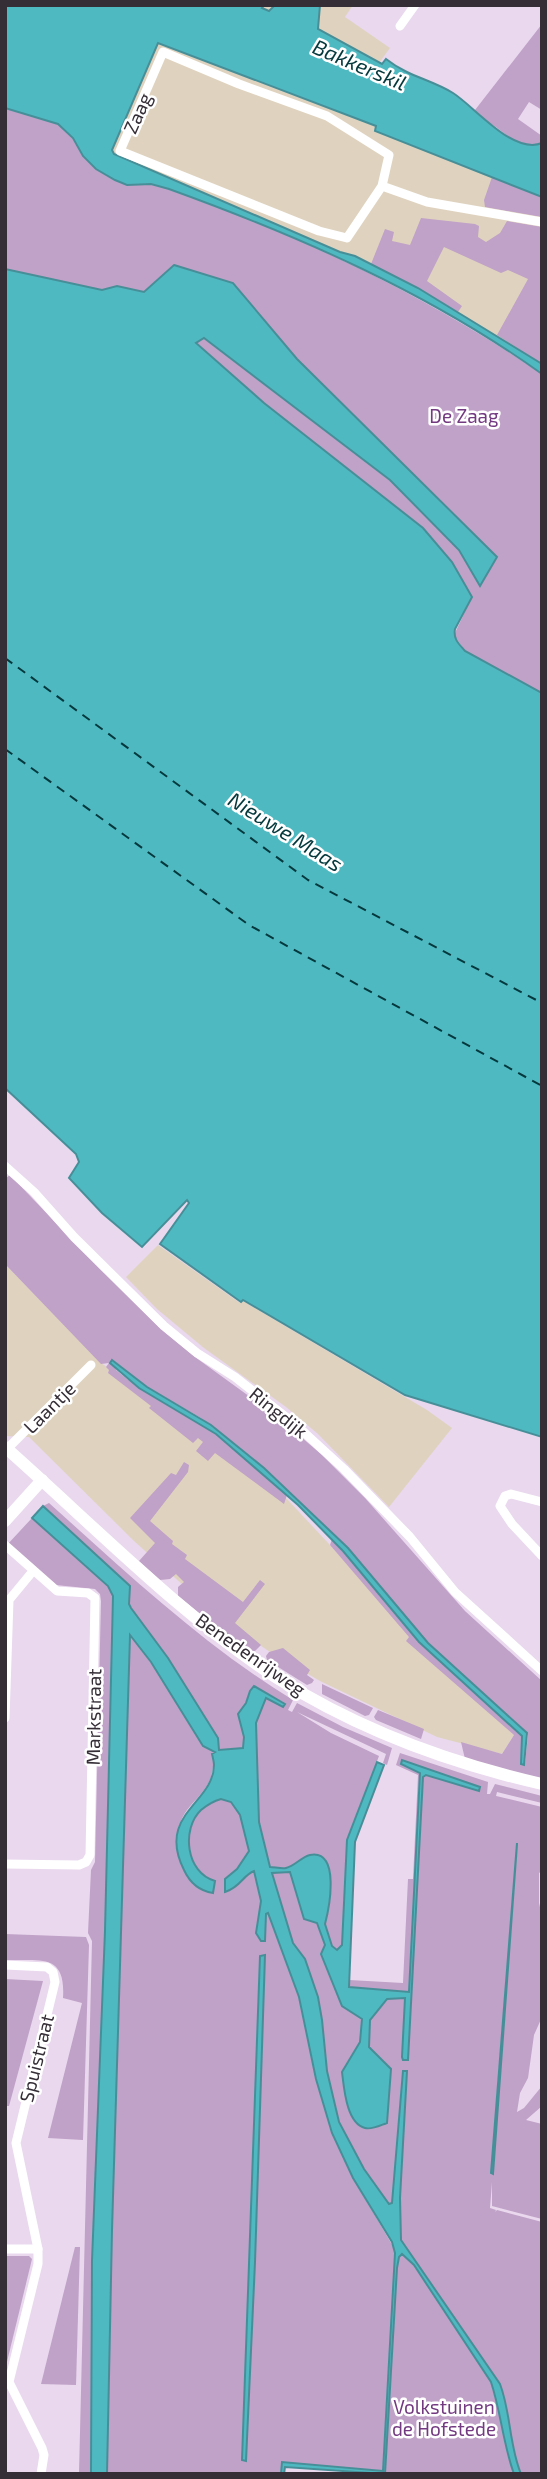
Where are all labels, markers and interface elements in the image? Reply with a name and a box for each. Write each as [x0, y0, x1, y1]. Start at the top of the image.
water label: Bakkerskil [309, 33, 411, 95]
street label: Zaag [118, 89, 156, 137]
park label: De Zaag [429, 404, 499, 427]
water label: Nieuwe Maas [224, 786, 348, 876]
street label: Laantje [18, 1376, 80, 1438]
street label: Ringdijk [245, 1382, 313, 1443]
street label: Benedenrijweg [192, 1608, 311, 1701]
street label: Markstraat [81, 1668, 105, 1766]
street label: Spuistraat [14, 2012, 58, 2104]
park label: Volkstuinen de Hofstede [392, 2395, 496, 2440]

